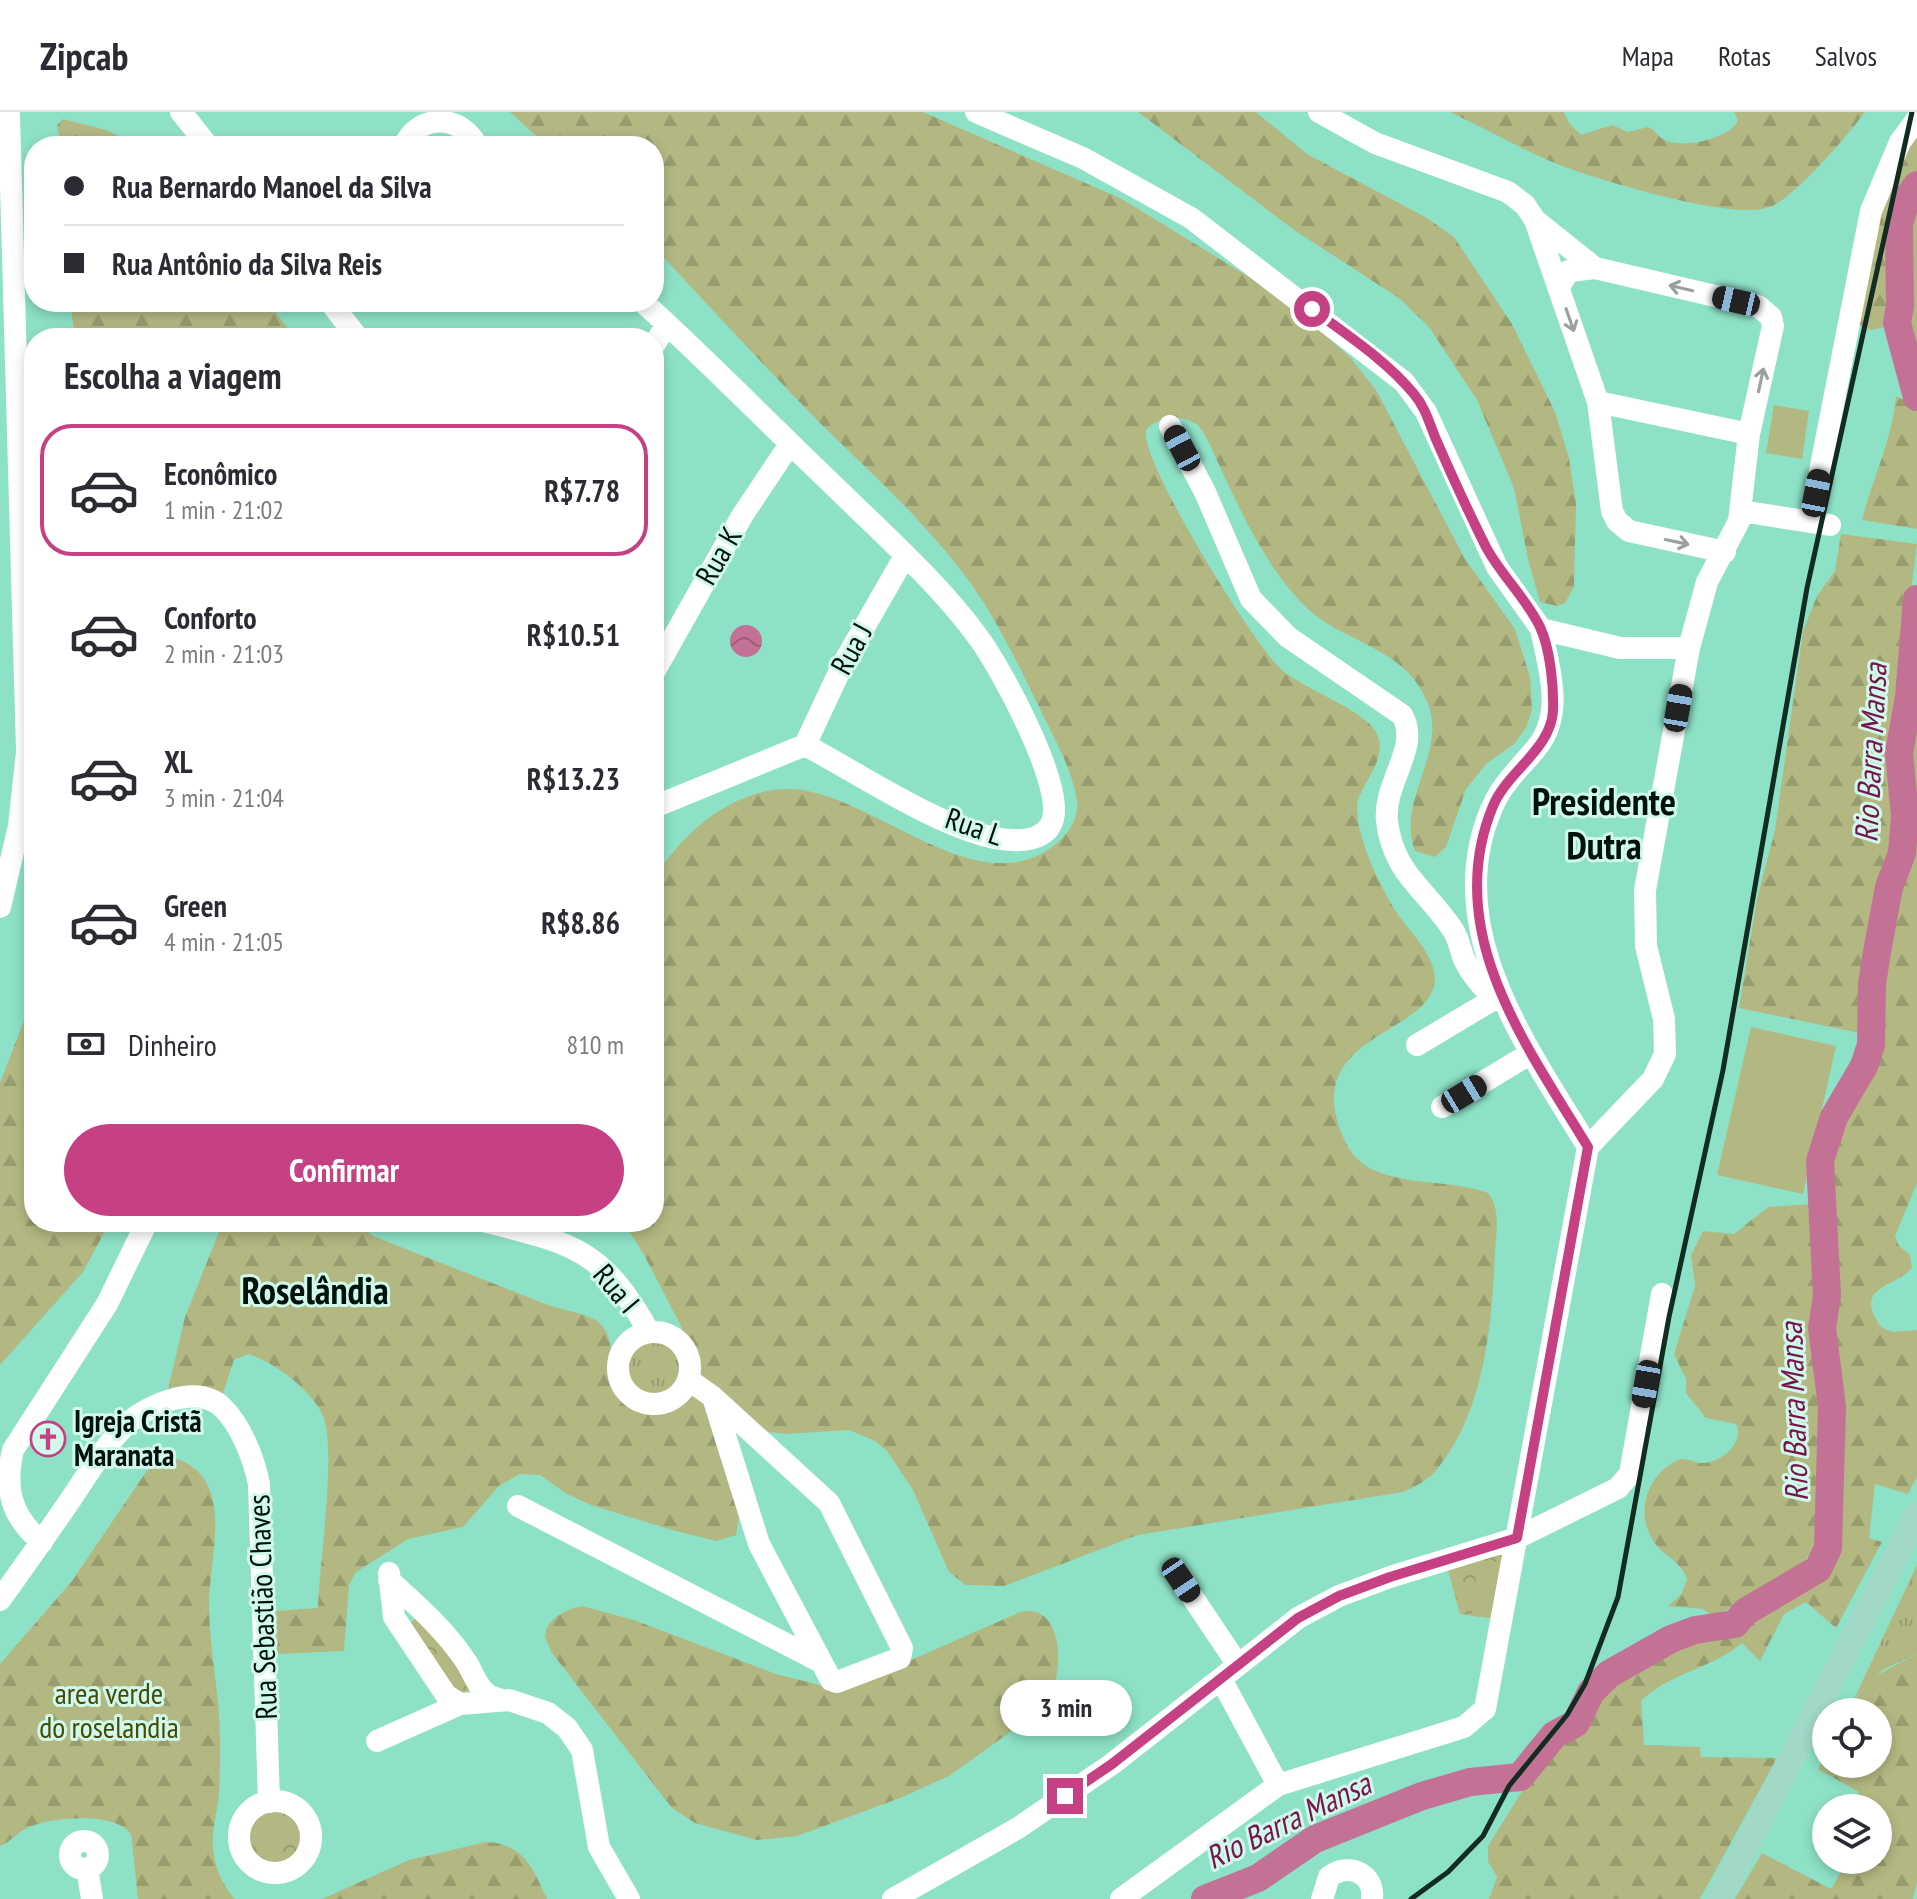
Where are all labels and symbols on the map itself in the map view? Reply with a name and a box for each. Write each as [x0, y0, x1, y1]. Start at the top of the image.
one-way arrow [1668, 279, 1694, 294]
car [1710, 284, 1762, 318]
route start [1294, 291, 1330, 327]
one-way arrow [1564, 307, 1579, 332]
one-way arrow [1754, 368, 1769, 393]
car [1160, 421, 1204, 475]
car [1800, 467, 1832, 519]
street label: Rua K [686, 519, 750, 591]
one-way arrow [1664, 535, 1689, 550]
street label: Rua J [821, 616, 881, 681]
water label: Rio Barra Mansa [1844, 660, 1896, 843]
car [1662, 682, 1694, 734]
district label: Presidente Dutra [1532, 776, 1676, 869]
street label: Rua L [941, 798, 1009, 854]
car [1437, 1071, 1491, 1117]
street label: Rua I [585, 1255, 649, 1321]
district label: Roselândia [241, 1265, 389, 1314]
water label: Rio Barra Mansa [1769, 1320, 1817, 1502]
car [1630, 1358, 1662, 1410]
place label: Igreja Cristã Maranata [74, 1401, 202, 1474]
church icon: Igreja Cristã Maranata [29, 1420, 67, 1458]
street label: Rua Sebastião Chaves [238, 1494, 285, 1720]
car [1158, 1553, 1204, 1607]
park label: area verde do roselandia [39, 1673, 179, 1746]
callout: 3 min [999, 1680, 1131, 1736]
water label: Rio Barra Mansa [1198, 1761, 1379, 1878]
route end [1047, 1778, 1083, 1814]

